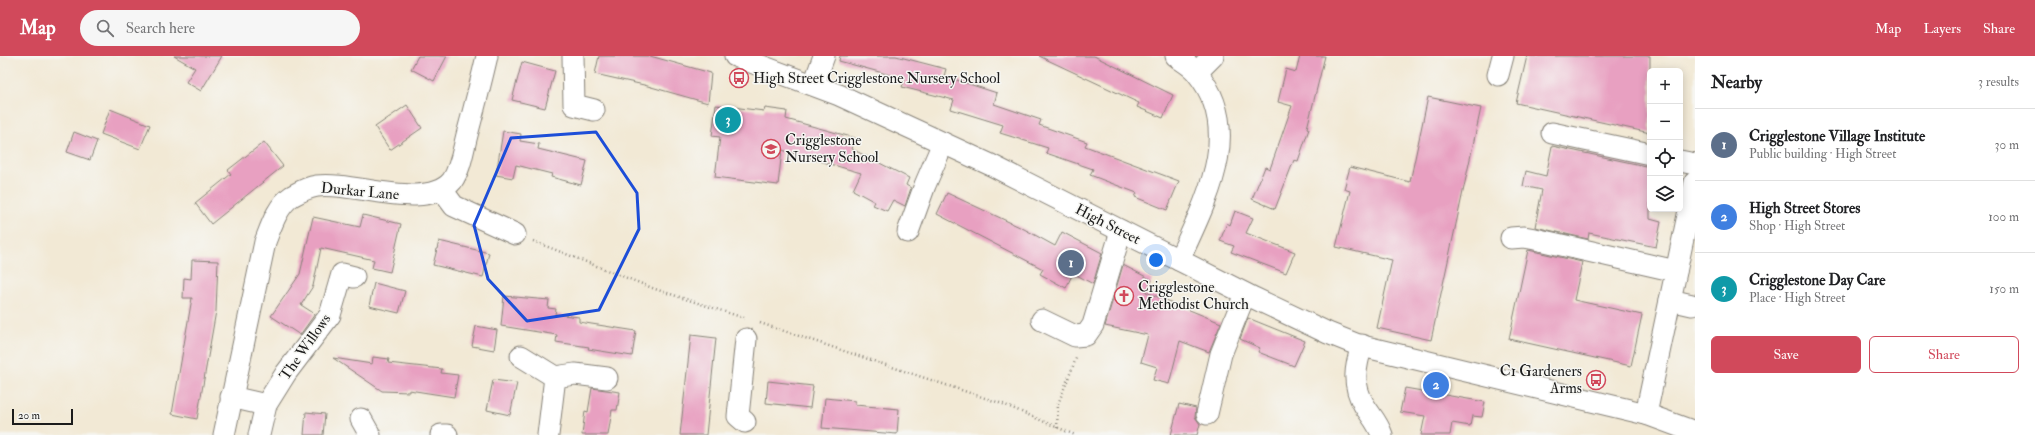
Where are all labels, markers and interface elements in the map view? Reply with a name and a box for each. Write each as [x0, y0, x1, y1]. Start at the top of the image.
search box [80, 10, 360, 46]
text: Map [20, 16, 56, 40]
icon: search [94, 17, 116, 39]
text: Search here [126, 19, 195, 38]
text: Map [1875, 20, 1901, 37]
text: Layers [1923, 20, 1961, 37]
text: Share [1983, 20, 2015, 37]
bus stop icon: High Street Crigglestone Nursery School [728, 67, 750, 89]
map controls [1647, 68, 1683, 212]
button: + [1647, 68, 1683, 104]
place label: High Street Crigglestone Nursery School [753, 69, 1000, 88]
text: Nearby [1711, 72, 1762, 93]
text: 3 results [1978, 74, 2019, 90]
button: − [1647, 104, 1683, 140]
pin: 3 [715, 105, 741, 135]
text: Crigglestone Village Institute [1749, 127, 1925, 146]
place label: Crigglestone Nursery School [785, 131, 879, 167]
text: 1 [1722, 137, 1726, 153]
text: 30 m [1995, 137, 2019, 153]
school or university icon: Crigglestone Nursery School [760, 138, 782, 160]
button: locate [1647, 140, 1683, 176]
text: Public building · High Street [1749, 146, 1896, 162]
button: layers [1647, 176, 1683, 212]
street label: Durkar Lane [320, 179, 400, 204]
text: High Street Stores [1749, 199, 1860, 218]
street label: High Street [1072, 200, 1144, 249]
text: 2 [1721, 209, 1727, 225]
text: 100 m [1988, 209, 2019, 225]
text: Shop · High Street [1749, 218, 1845, 234]
pin: 1 [1058, 248, 1084, 278]
your location [1146, 250, 1166, 270]
text: Crigglestone Day Care [1749, 271, 1885, 290]
place label: Crigglestone Methodist Church [1138, 278, 1249, 314]
text: 3 [1722, 281, 1727, 297]
text: 150 m [1989, 281, 2019, 297]
church icon: Crigglestone Methodist Church [1113, 285, 1135, 307]
text: Place · High Street [1749, 290, 1845, 306]
street label: The Willows [276, 310, 335, 384]
button: Save [1711, 336, 1861, 373]
button: Share [1869, 336, 2019, 373]
place label: C1 Gardeners Arms [1500, 362, 1582, 398]
bus stop icon: C1 Gardeners Arms [1585, 369, 1607, 391]
pin: 2 [1423, 370, 1449, 400]
scale bar [12, 407, 73, 426]
text: 20 m [18, 409, 40, 422]

